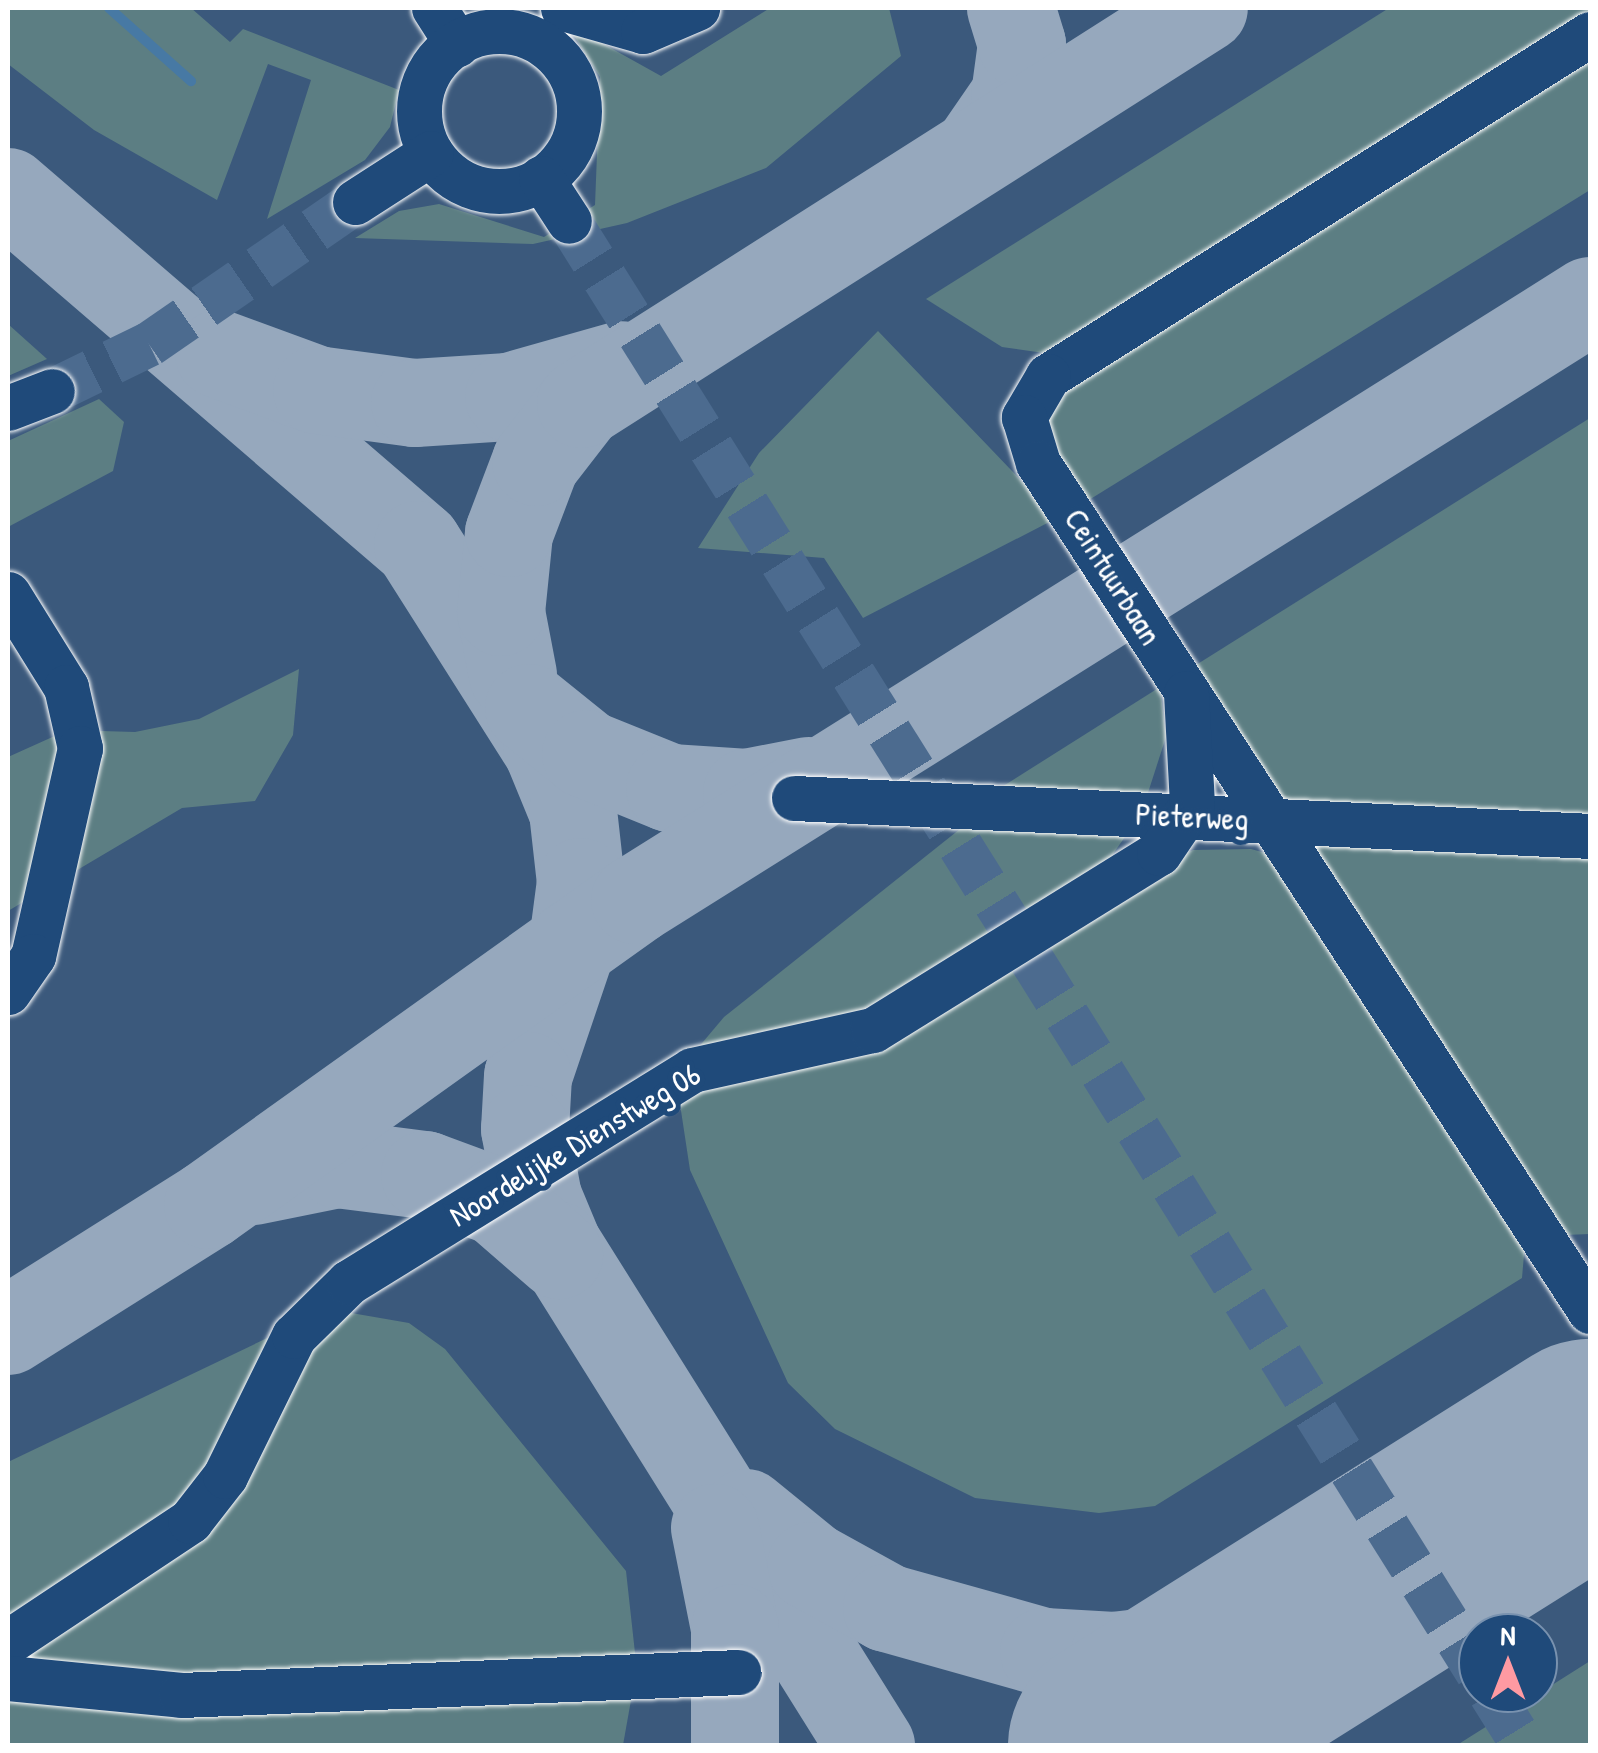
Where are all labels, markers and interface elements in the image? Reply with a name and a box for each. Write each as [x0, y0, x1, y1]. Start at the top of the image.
street label: Ceintuurbaan [1056, 502, 1170, 652]
street label: Pieterweg [1134, 795, 1250, 839]
street label: Noordelijke Dienstweg 06 [443, 1055, 707, 1235]
north arrow [1458, 1613, 1558, 1713]
text: N [1501, 1616, 1515, 1654]

